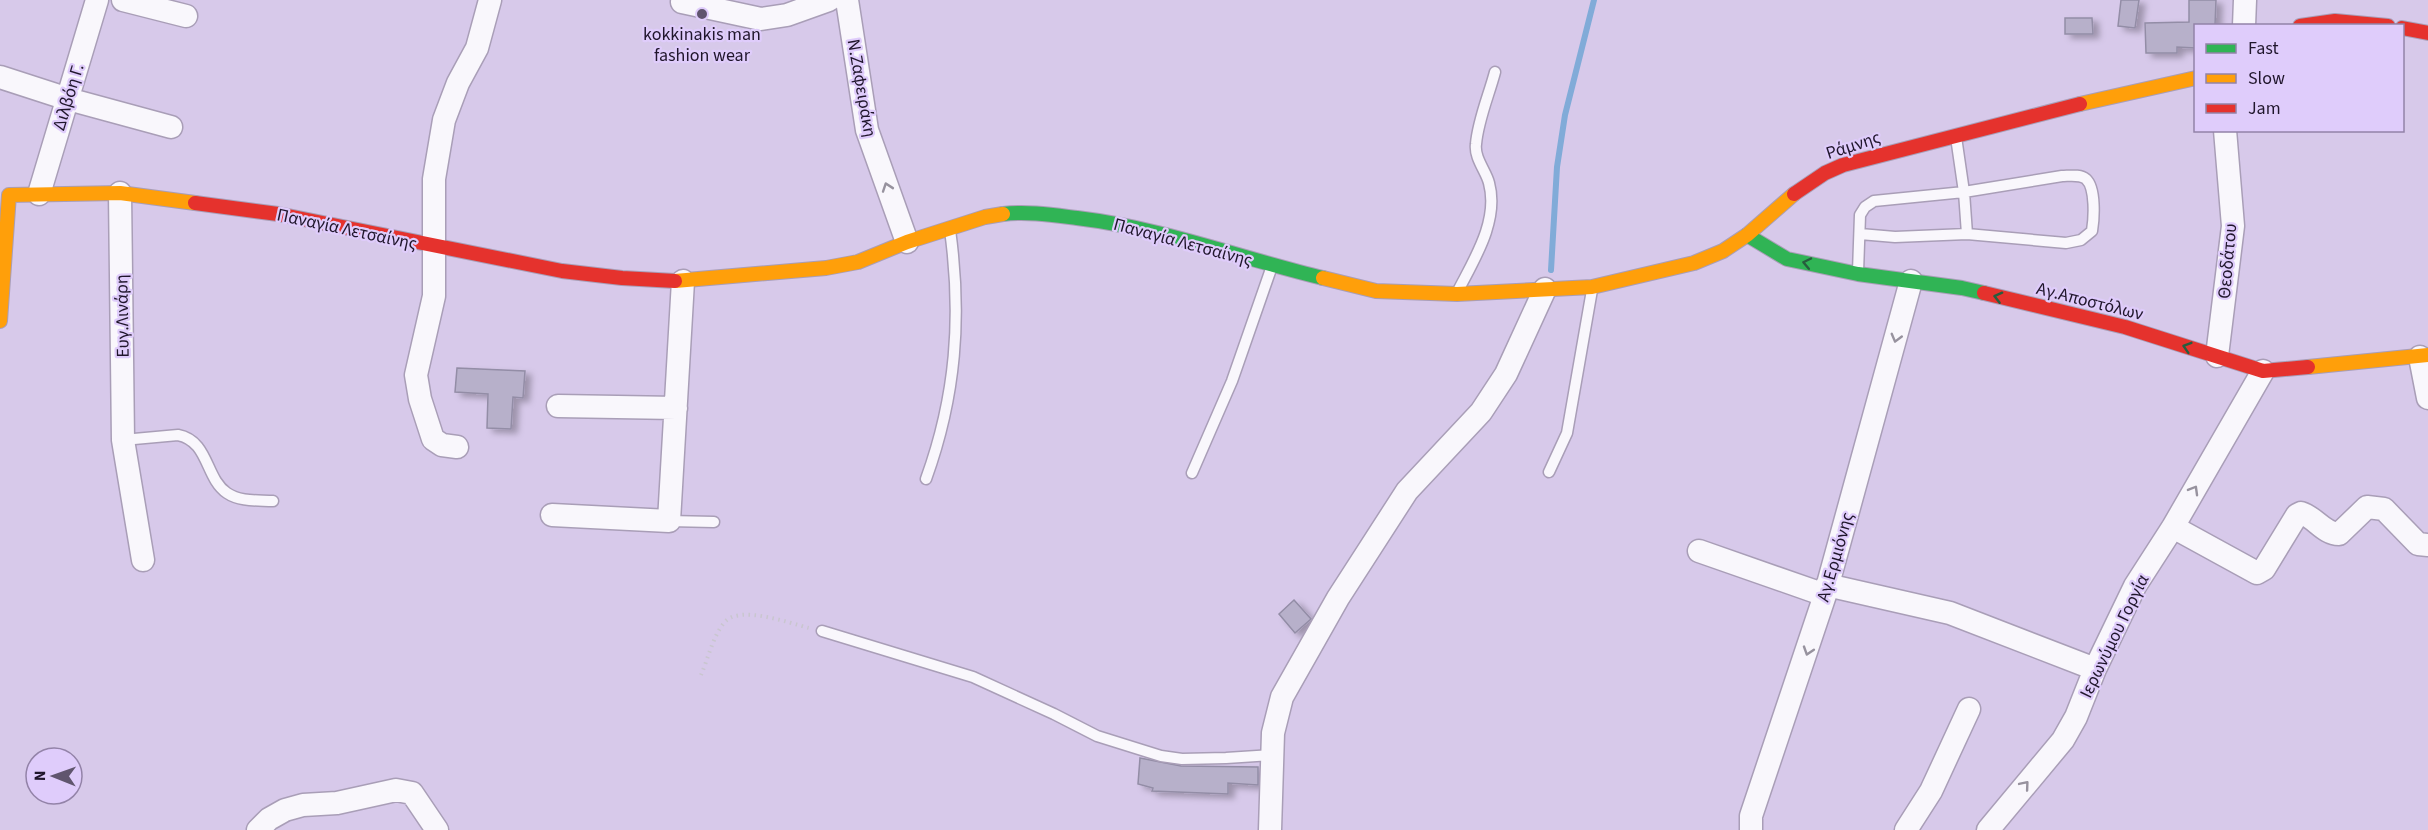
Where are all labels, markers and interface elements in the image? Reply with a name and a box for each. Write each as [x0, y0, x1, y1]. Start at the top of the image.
marker: kokkinakis man fashion wear [695, 7, 709, 21]
place label: kokkinakis man fashion wear [643, 22, 761, 68]
legend [2194, 24, 2404, 132]
text: Fast [2248, 36, 2279, 61]
street label: Ν.Ζαφειράκη [841, 37, 882, 139]
street label: Διλβόη Γ. [47, 61, 90, 134]
text: Slow [2248, 66, 2285, 91]
text: Jam [2248, 96, 2281, 121]
street label: Ράμνης [1823, 125, 1884, 166]
one-way arrow [882, 182, 895, 192]
street label: Παναγία Λετσαίνης [275, 202, 419, 257]
street label: Παναγία Λετσαίνης [1111, 212, 1255, 273]
street label: Θεοδάτου [2212, 222, 2243, 300]
one-way arrow [1802, 257, 1812, 270]
street label: Ευγ.Λινάρη [109, 274, 136, 358]
street label: Αγ.Αποστόλων [2034, 276, 2146, 327]
one-way arrow [1994, 291, 2004, 304]
one-way arrow [1891, 332, 1903, 342]
one-way arrow [2182, 342, 2193, 354]
one-way arrow [2187, 486, 2198, 496]
street label: Αγ.Ερμιόνης [1811, 509, 1860, 605]
street label: Ιερωνύμου Γοργία [2074, 570, 2155, 702]
one-way arrow [1802, 645, 1815, 656]
north arrow [24, 746, 84, 806]
text: N [29, 770, 51, 781]
one-way arrow [2018, 781, 2029, 792]

